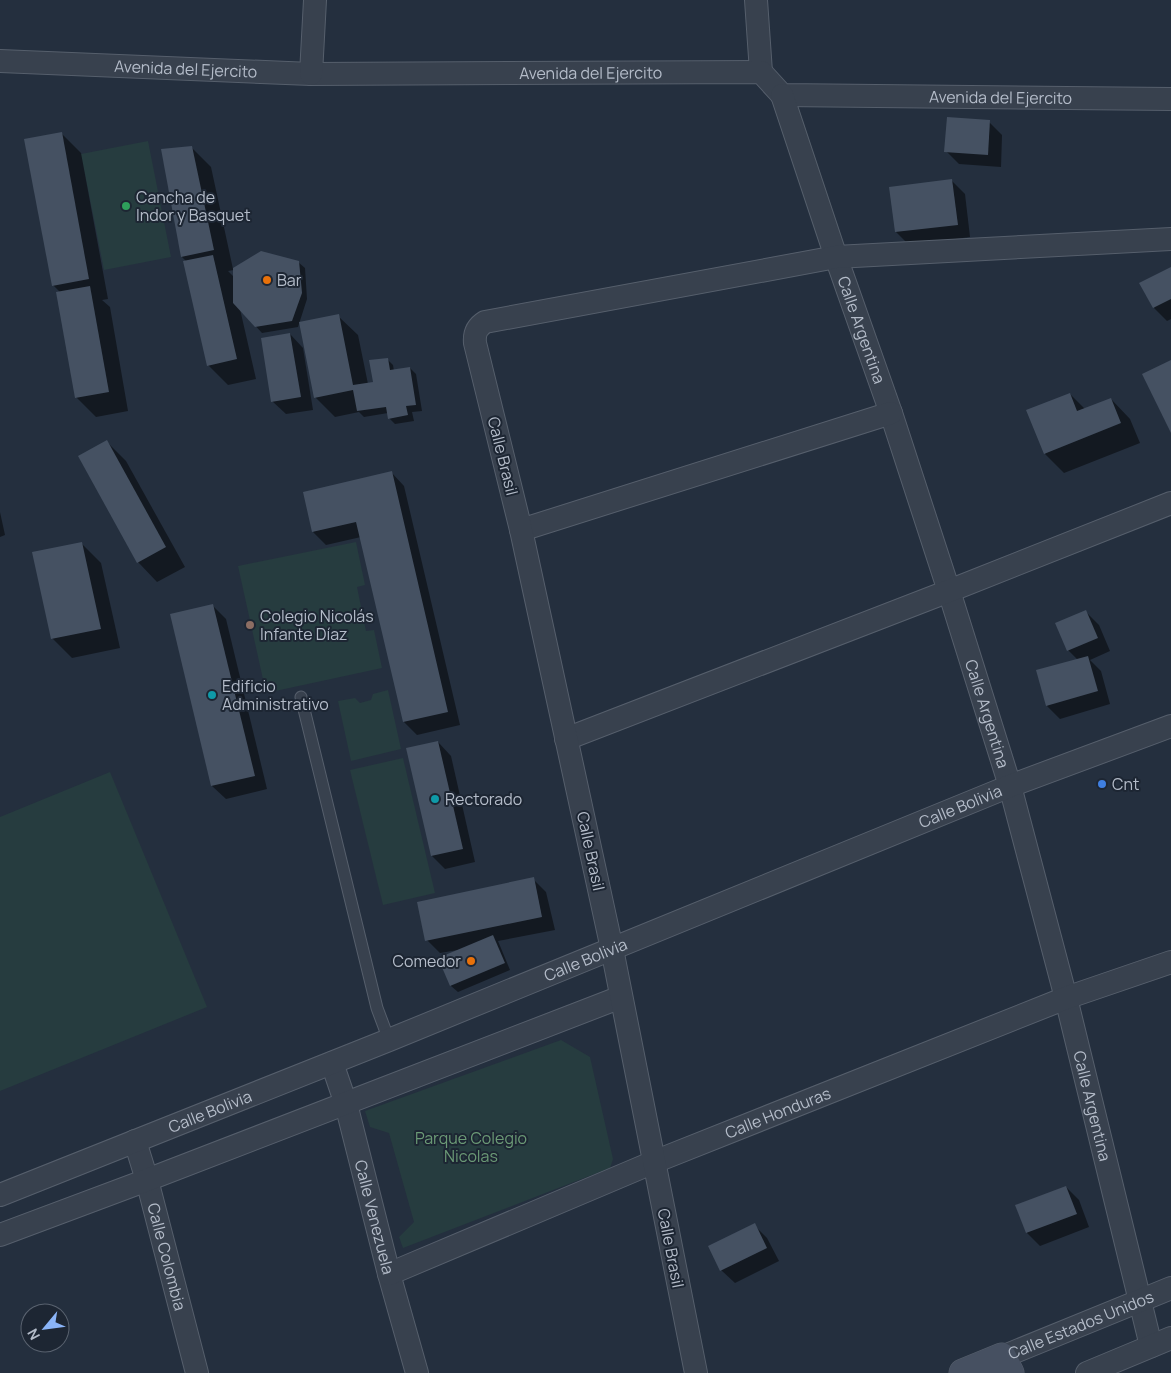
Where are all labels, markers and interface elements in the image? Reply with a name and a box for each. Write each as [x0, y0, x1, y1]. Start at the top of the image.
street label: Avenida del Ejercito [114, 55, 258, 83]
street label: Avenida del Ejercito [519, 61, 662, 84]
street label: Avenida del Ejercito [929, 86, 1072, 109]
place label: Cancha de Indor y Basquet [136, 186, 251, 226]
marker: Cancha de Indor y Basquet [120, 200, 132, 212]
place label: Bar [277, 269, 302, 291]
street label: Calle Argentina [833, 273, 891, 387]
marker: Bar [261, 274, 273, 286]
street label: Calle Brasil [483, 414, 523, 498]
place label: Colegio Nicolás Infante Díaz [260, 605, 374, 645]
marker: Colegio Nicolás Infante Díaz [244, 619, 256, 631]
street label: Calle Argentina [960, 657, 1015, 771]
place label: Edificio Administrativo [222, 675, 329, 715]
marker: Edificio Administrativo [206, 689, 218, 701]
place label: Cnt [1112, 773, 1139, 795]
marker: Cnt [1096, 778, 1108, 790]
street label: Calle Bolivia [915, 779, 1005, 833]
place label: Rectorado [445, 788, 522, 810]
marker: Rectorado [429, 793, 441, 805]
street label: Calle Brasil [572, 809, 610, 893]
street label: Calle Bolivia [541, 933, 630, 986]
place label: Comedor [393, 950, 461, 972]
marker: Comedor [465, 955, 477, 967]
street label: Calle Argentina [1068, 1049, 1116, 1163]
street label: Calle Honduras [722, 1082, 834, 1144]
street label: Calle Bolivia [165, 1085, 255, 1138]
park label: Parque Colegio Nicolas [415, 1127, 527, 1167]
street label: Calle Venezuela [350, 1158, 400, 1277]
street label: Calle Colombia [142, 1201, 191, 1313]
street label: Calle Brasil [653, 1206, 689, 1290]
street label: Calle Estados Unidos [1005, 1285, 1157, 1364]
north arrow [20, 1303, 70, 1353]
text: N [22, 1326, 44, 1344]

